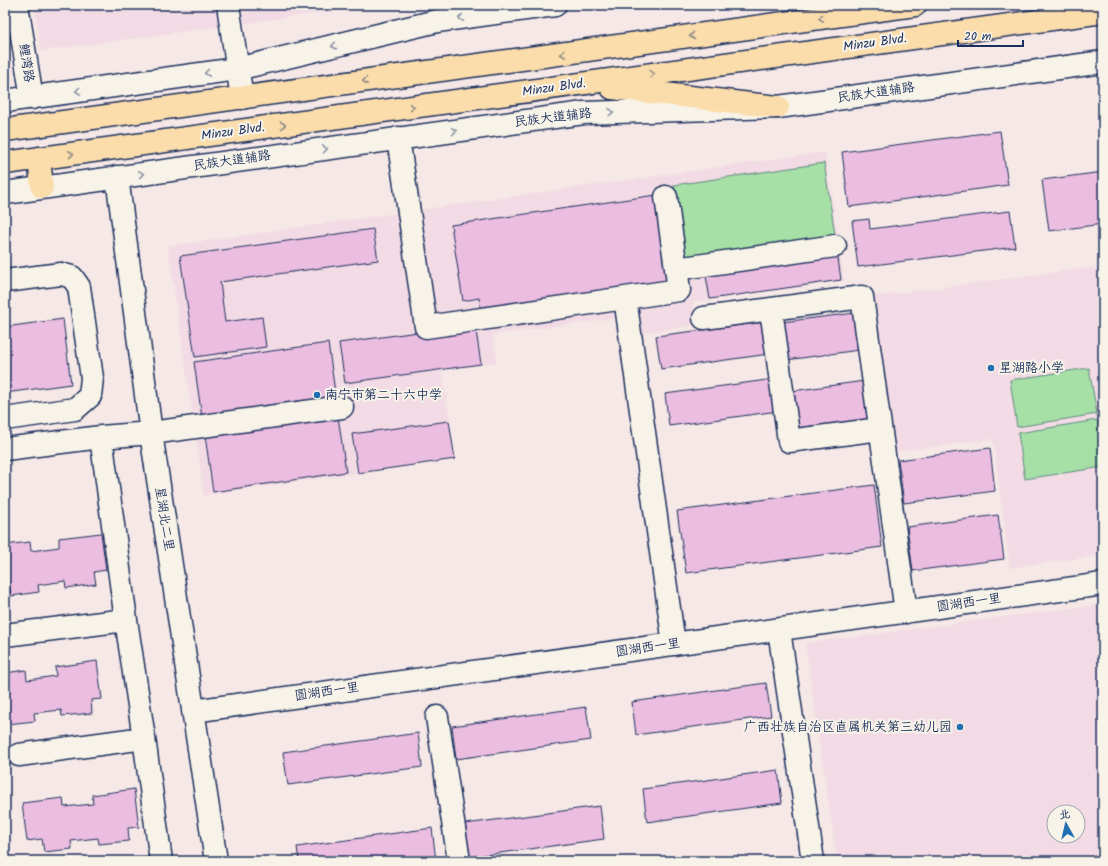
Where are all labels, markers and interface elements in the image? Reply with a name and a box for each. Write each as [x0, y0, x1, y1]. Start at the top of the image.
one-way arrow [458, 13, 464, 22]
one-way arrow [818, 13, 824, 22]
scale bar [958, 22, 1023, 48]
text: 20 m [964, 27, 992, 46]
street label: Minzu Blvd. [842, 28, 908, 58]
one-way arrow [689, 31, 695, 40]
one-way arrow [331, 41, 337, 49]
street label: 鲤湾路 [13, 42, 39, 84]
one-way arrow [560, 49, 566, 58]
one-way arrow [204, 68, 210, 77]
one-way arrow [649, 70, 655, 79]
street label: Minzu Blvd. [521, 73, 587, 103]
one-way arrow [362, 76, 368, 85]
street label: 民族大道辅路 [836, 77, 916, 109]
one-way arrow [75, 86, 81, 95]
one-way arrow [409, 103, 415, 112]
street label: 民族大道辅路 [513, 103, 593, 133]
one-way arrow [608, 108, 614, 116]
street label: Minzu Blvd. [200, 117, 266, 147]
one-way arrow [280, 121, 286, 130]
one-way arrow [451, 127, 457, 136]
one-way arrow [322, 144, 328, 153]
street label: 民族大道辅路 [192, 145, 272, 177]
one-way arrow [68, 150, 74, 159]
one-way arrow [138, 170, 144, 179]
place label: 星湖路小学 [999, 358, 1064, 379]
marker: 星湖路小学 [986, 363, 996, 373]
place label: 南宁市第二十六中学 [325, 385, 442, 406]
marker: 南宁市第二十六中学 [312, 390, 322, 400]
street label: 星湖北二里 [149, 485, 179, 553]
street label: 圆湖西一里 [935, 588, 1003, 618]
street label: 圆湖西一里 [614, 633, 682, 663]
street label: 圆湖西一里 [293, 677, 361, 707]
place label: 广西壮族自治区直属机关第三幼儿园 [744, 717, 952, 738]
marker: 广西壮族自治区直属机关第三幼儿园 [955, 722, 965, 732]
north arrow [1046, 804, 1086, 844]
text: 北 [1058, 805, 1071, 825]

